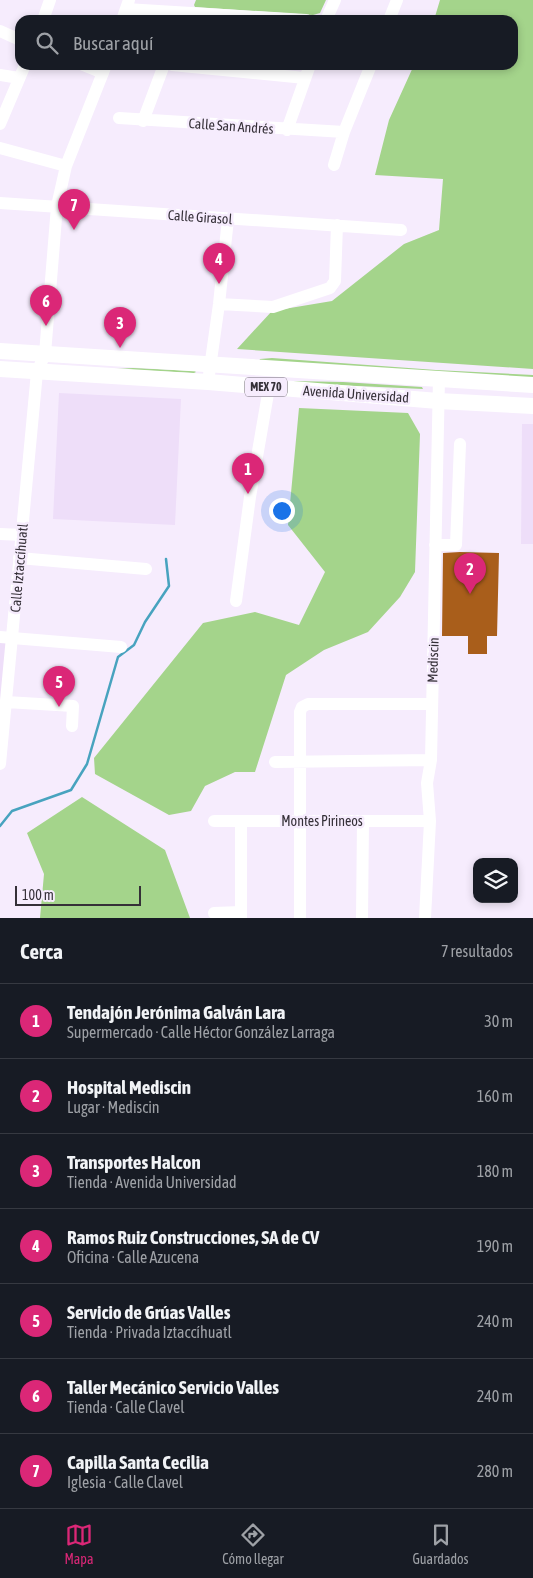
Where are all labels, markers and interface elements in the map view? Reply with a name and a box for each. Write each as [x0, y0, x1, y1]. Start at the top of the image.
search box [15, 15, 518, 70]
icon: search [33, 29, 61, 57]
text: Buscar aquí [73, 32, 153, 54]
street label: Calle San Andrés [188, 115, 274, 137]
pin: 7 [58, 189, 90, 230]
street label: Calle Girasol [167, 207, 233, 227]
pin: 4 [203, 243, 235, 284]
pin: 6 [30, 285, 62, 326]
pin: 3 [104, 307, 136, 348]
road number: MEX 70 [245, 378, 287, 397]
street label: Avenida Universidad [302, 382, 410, 406]
pin: 1 [232, 453, 264, 494]
your location [269, 498, 295, 524]
street label: Calle Iztaccíhuatl [7, 523, 31, 613]
pin: 2 [454, 553, 486, 594]
street label: Mediscin [424, 637, 442, 683]
pin: 5 [43, 666, 75, 707]
street label: Montes Pirineos [281, 813, 363, 829]
map controls [473, 858, 518, 903]
button: layers [473, 858, 518, 903]
scale bar [15, 883, 141, 906]
text: 100 m [22, 887, 54, 903]
text: Cerca [20, 939, 63, 963]
text: 7 resultados [441, 942, 513, 960]
text: Tendajón Jerónima Galván Lara [67, 1001, 285, 1023]
text: 1 [32, 1012, 40, 1030]
text: 30 m [484, 1012, 513, 1030]
text: Supermercado · Calle Héctor González Larraga [67, 1023, 335, 1041]
text: Hospital Mediscin [67, 1076, 191, 1098]
text: 2 [32, 1087, 40, 1105]
text: 160 m [477, 1087, 513, 1105]
text: Lugar · Mediscin [67, 1098, 160, 1116]
text: Transportes Halcon [67, 1151, 201, 1173]
text: 3 [32, 1162, 40, 1180]
text: 180 m [477, 1162, 513, 1180]
text: Tienda · Avenida Universidad [67, 1173, 237, 1191]
text: Ramos Ruiz Construcciones, SA de CV [67, 1226, 319, 1248]
text: 4 [32, 1237, 40, 1255]
text: 190 m [477, 1237, 513, 1255]
text: Oficina · Calle Azucena [67, 1248, 199, 1266]
text: Servicio de Grúas Valles [67, 1301, 230, 1323]
text: 5 [32, 1312, 40, 1330]
text: 240 m [477, 1312, 513, 1330]
text: Tienda · Privada Iztaccíhuatl [67, 1323, 232, 1341]
text: Taller Mecánico Servicio Valles [67, 1376, 279, 1398]
text: 6 [32, 1387, 40, 1405]
text: 240 m [477, 1387, 513, 1405]
text: Tienda · Calle Clavel [67, 1398, 184, 1416]
text: Capilla Santa Cecilia [67, 1451, 209, 1473]
text: 7 [32, 1462, 40, 1480]
text: 280 m [477, 1462, 513, 1480]
text: Iglesia · Calle Clavel [67, 1473, 183, 1491]
tab: Mapa [64, 1521, 93, 1567]
tab: Cómo llegar [222, 1521, 284, 1567]
tab: Guardados [412, 1521, 469, 1567]

